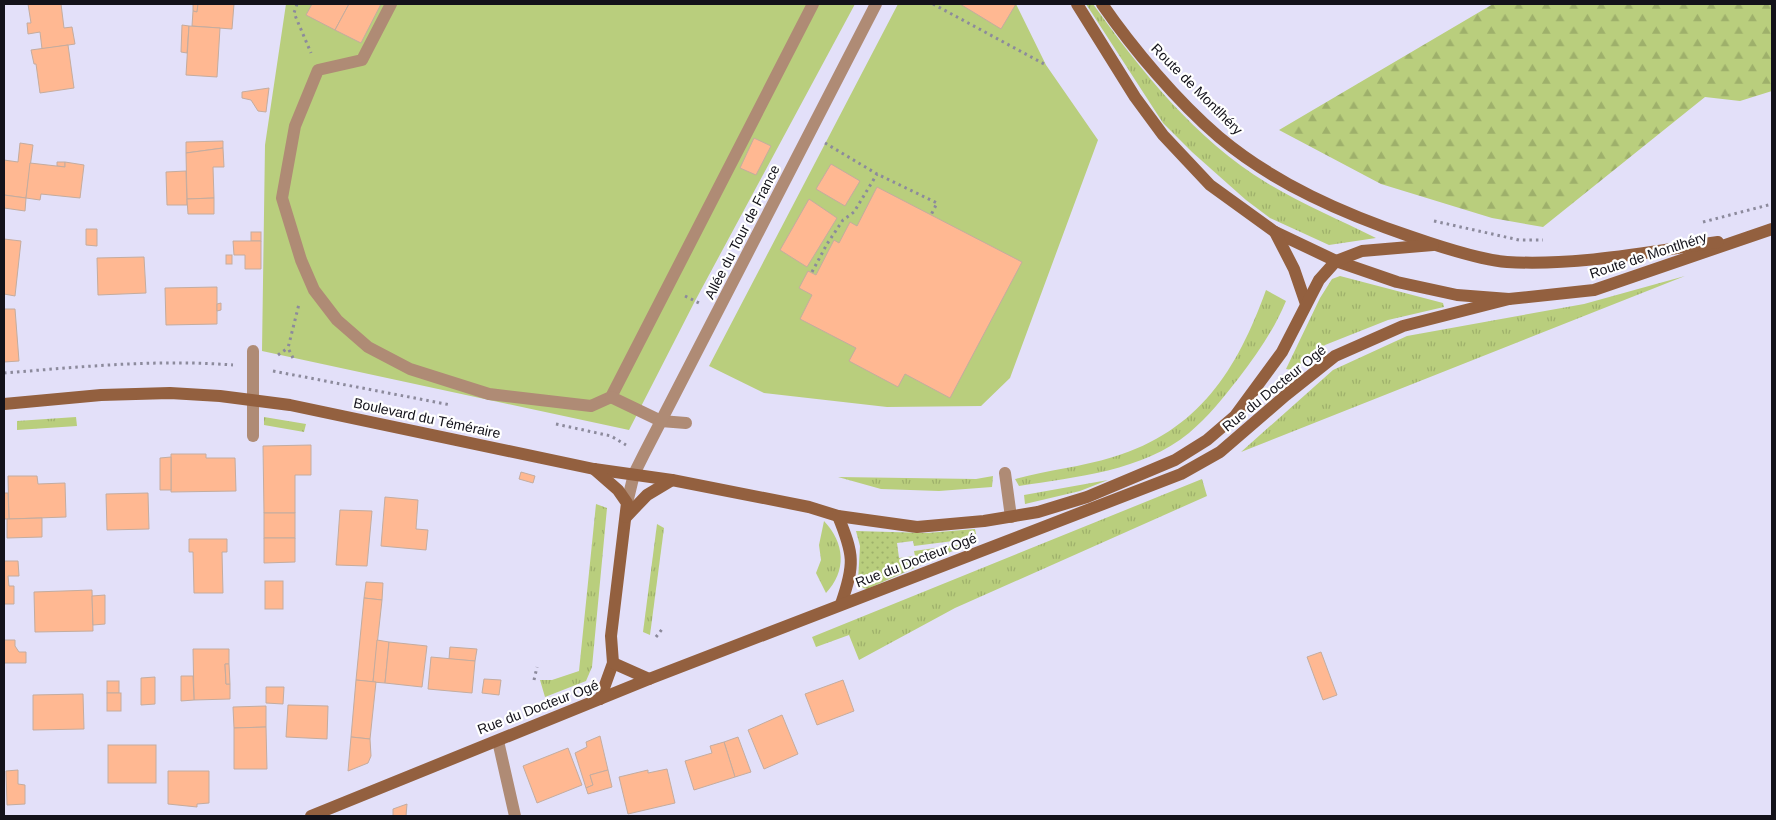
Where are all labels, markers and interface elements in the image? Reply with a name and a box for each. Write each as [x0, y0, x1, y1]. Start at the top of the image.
street label: Route de Montlhéry [1148, 40, 1246, 138]
street label: Allée du Tour de France [701, 162, 783, 302]
street label: Route de Montlhéry [1587, 229, 1709, 281]
street label: Rue du Docteur Ogé [1219, 341, 1329, 435]
street label: Boulevard du Téméraire [352, 395, 502, 441]
street label: Rue du Docteur Ogé [853, 529, 979, 590]
street label: Rue du Docteur Ogé [475, 676, 601, 737]

